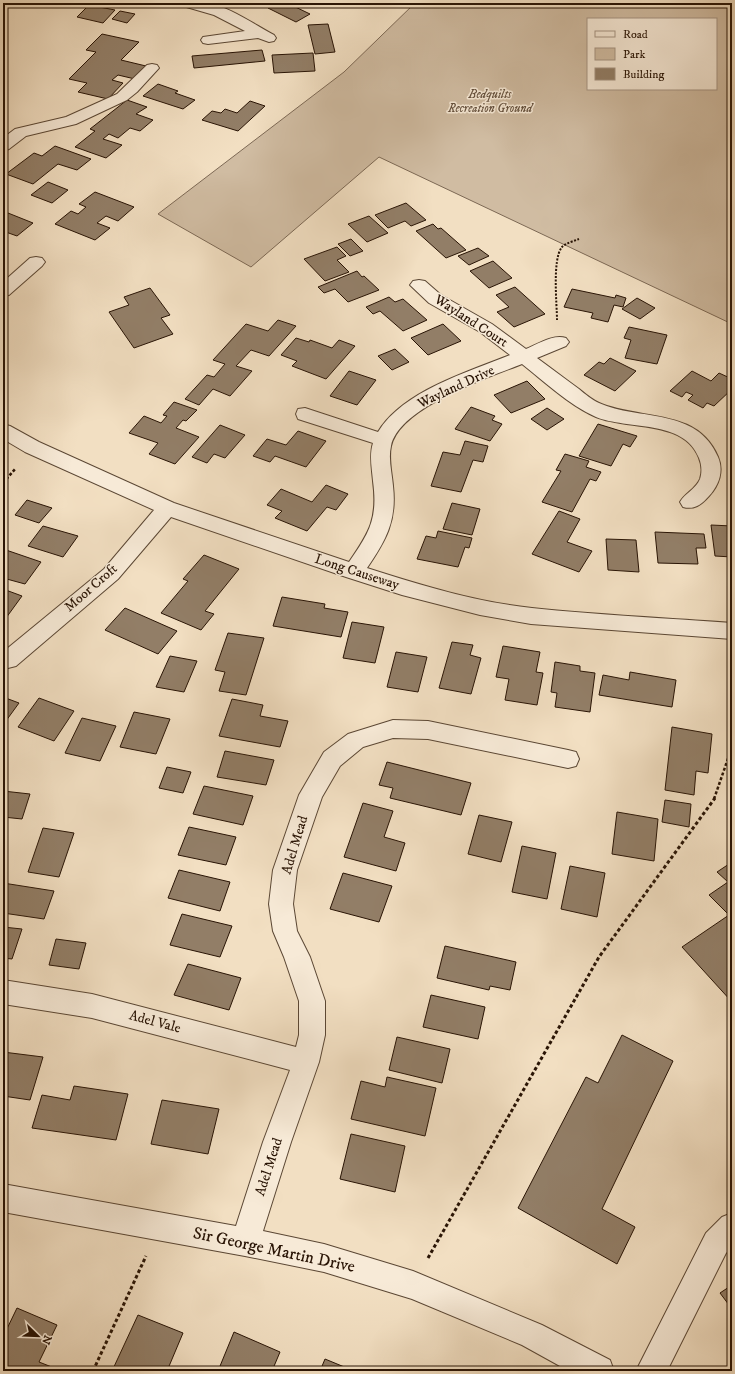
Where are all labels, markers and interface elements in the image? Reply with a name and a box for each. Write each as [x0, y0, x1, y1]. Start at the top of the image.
legend [587, 18, 717, 90]
text: Road [623, 27, 648, 42]
text: Park [623, 47, 645, 62]
text: Building [623, 67, 664, 82]
park label: Bedquilts Recreation Ground [447, 87, 534, 116]
street label: Wayland Court [430, 290, 512, 352]
street label: Wayland Drive [414, 361, 498, 413]
street label: Long Causeway [312, 550, 402, 594]
street label: Moor Croft [61, 560, 122, 616]
street label: Adel Mead [278, 814, 312, 876]
street label: Adel Vale [127, 1006, 183, 1038]
street label: Adel Mead [251, 1136, 287, 1198]
street label: Sir George Martin Drive [191, 1222, 357, 1278]
north arrow [18, 1316, 58, 1356]
text: N [38, 1333, 54, 1346]

